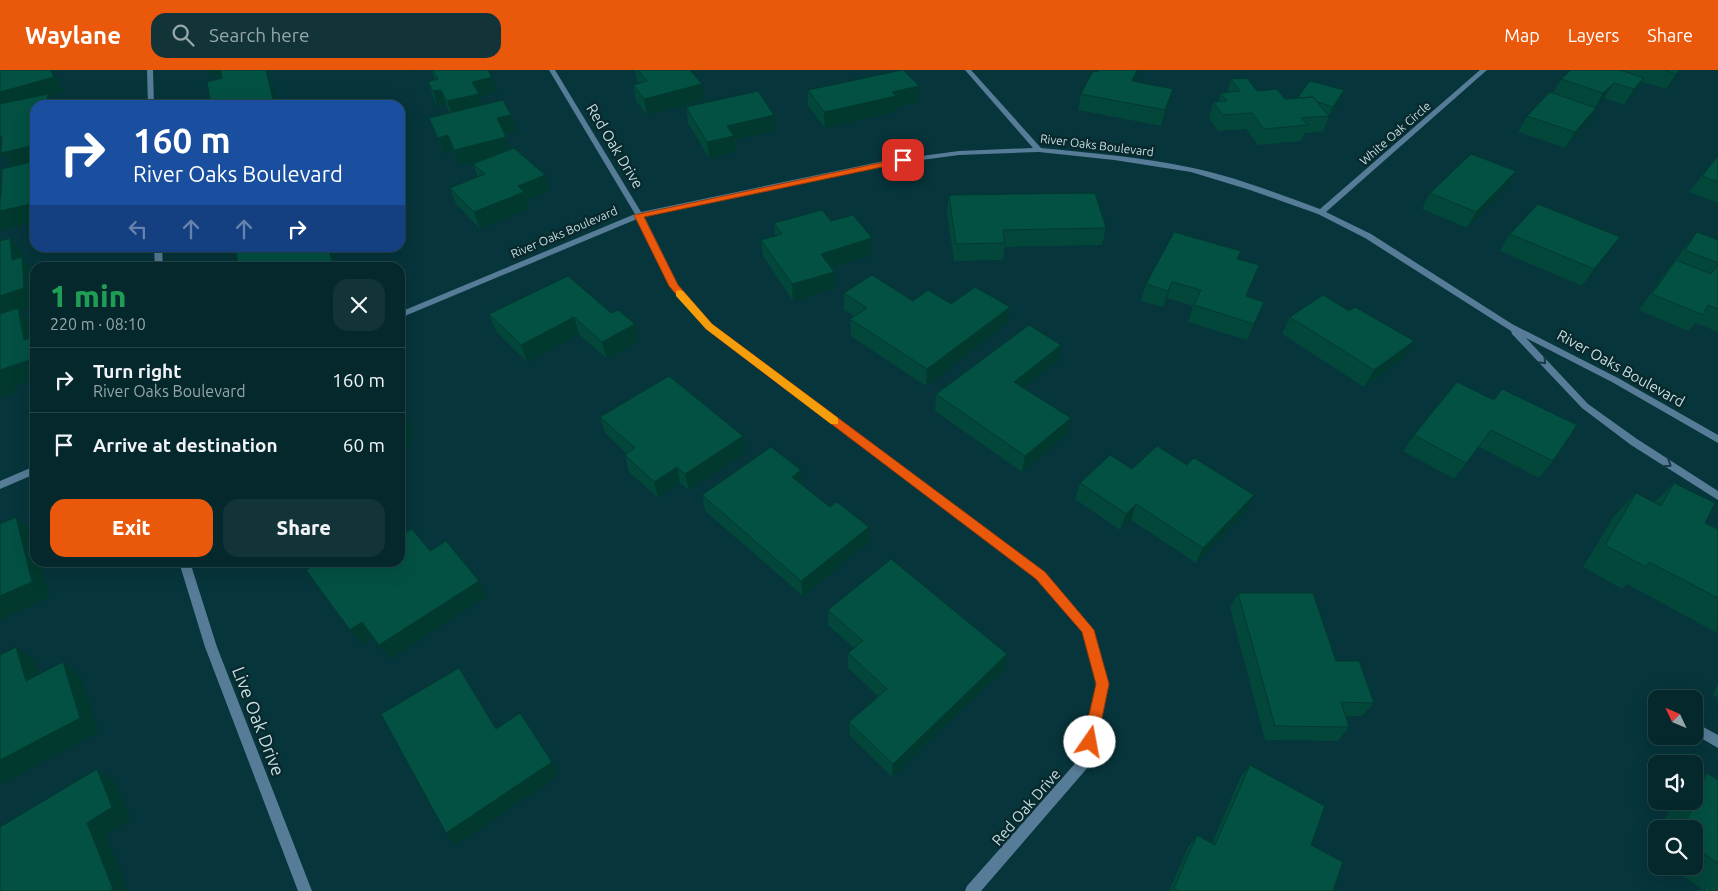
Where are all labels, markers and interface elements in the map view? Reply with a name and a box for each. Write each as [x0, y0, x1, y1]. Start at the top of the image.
search box [151, 13, 501, 58]
icon: search [169, 21, 197, 49]
text: Waylane [25, 22, 121, 49]
text: Search here [209, 24, 309, 46]
text: Map [1504, 25, 1540, 45]
text: Layers [1568, 25, 1619, 45]
text: Share [1647, 25, 1693, 45]
street label: White Oak Circle [1357, 99, 1433, 167]
street label: Red Oak Drive [583, 101, 647, 191]
icon: right [50, 120, 115, 185]
text: 160 m [133, 120, 231, 160]
street label: River Oaks Boulevard [1039, 132, 1155, 158]
pin [882, 139, 924, 181]
icon: arrive [889, 146, 917, 174]
text: River Oaks Boulevard [133, 161, 343, 186]
street label: River Oaks Boulevard [509, 204, 619, 260]
icon: left [124, 215, 152, 243]
icon: ahead [177, 215, 205, 243]
icon: ahead [230, 215, 258, 243]
icon: right [283, 215, 311, 243]
text: 1 min [50, 279, 126, 313]
button: close [333, 279, 385, 331]
text: 220 m · 08:10 [50, 315, 146, 333]
street label: River Oaks Boulevard [1554, 326, 1688, 410]
one-way arrow [1537, 356, 1546, 365]
text: Turn right [93, 360, 181, 382]
icon: right [50, 366, 78, 394]
text: 160 m [332, 369, 385, 391]
text: River Oaks Boulevard [93, 382, 246, 400]
icon: arrive [50, 431, 78, 459]
text: Arrive at destination [93, 434, 278, 456]
text: 60 m [343, 434, 385, 456]
one-way arrow [1663, 457, 1672, 467]
button: Exit [50, 499, 213, 557]
button: Share [223, 499, 385, 557]
street label: Live Oak Drive [229, 664, 289, 778]
north arrow [1648, 690, 1702, 745]
map controls [1648, 690, 1703, 875]
position arrow [1063, 715, 1115, 767]
button: sound [1648, 755, 1703, 810]
street label: Red Oak Drive [988, 765, 1064, 849]
button: search [1648, 820, 1703, 875]

